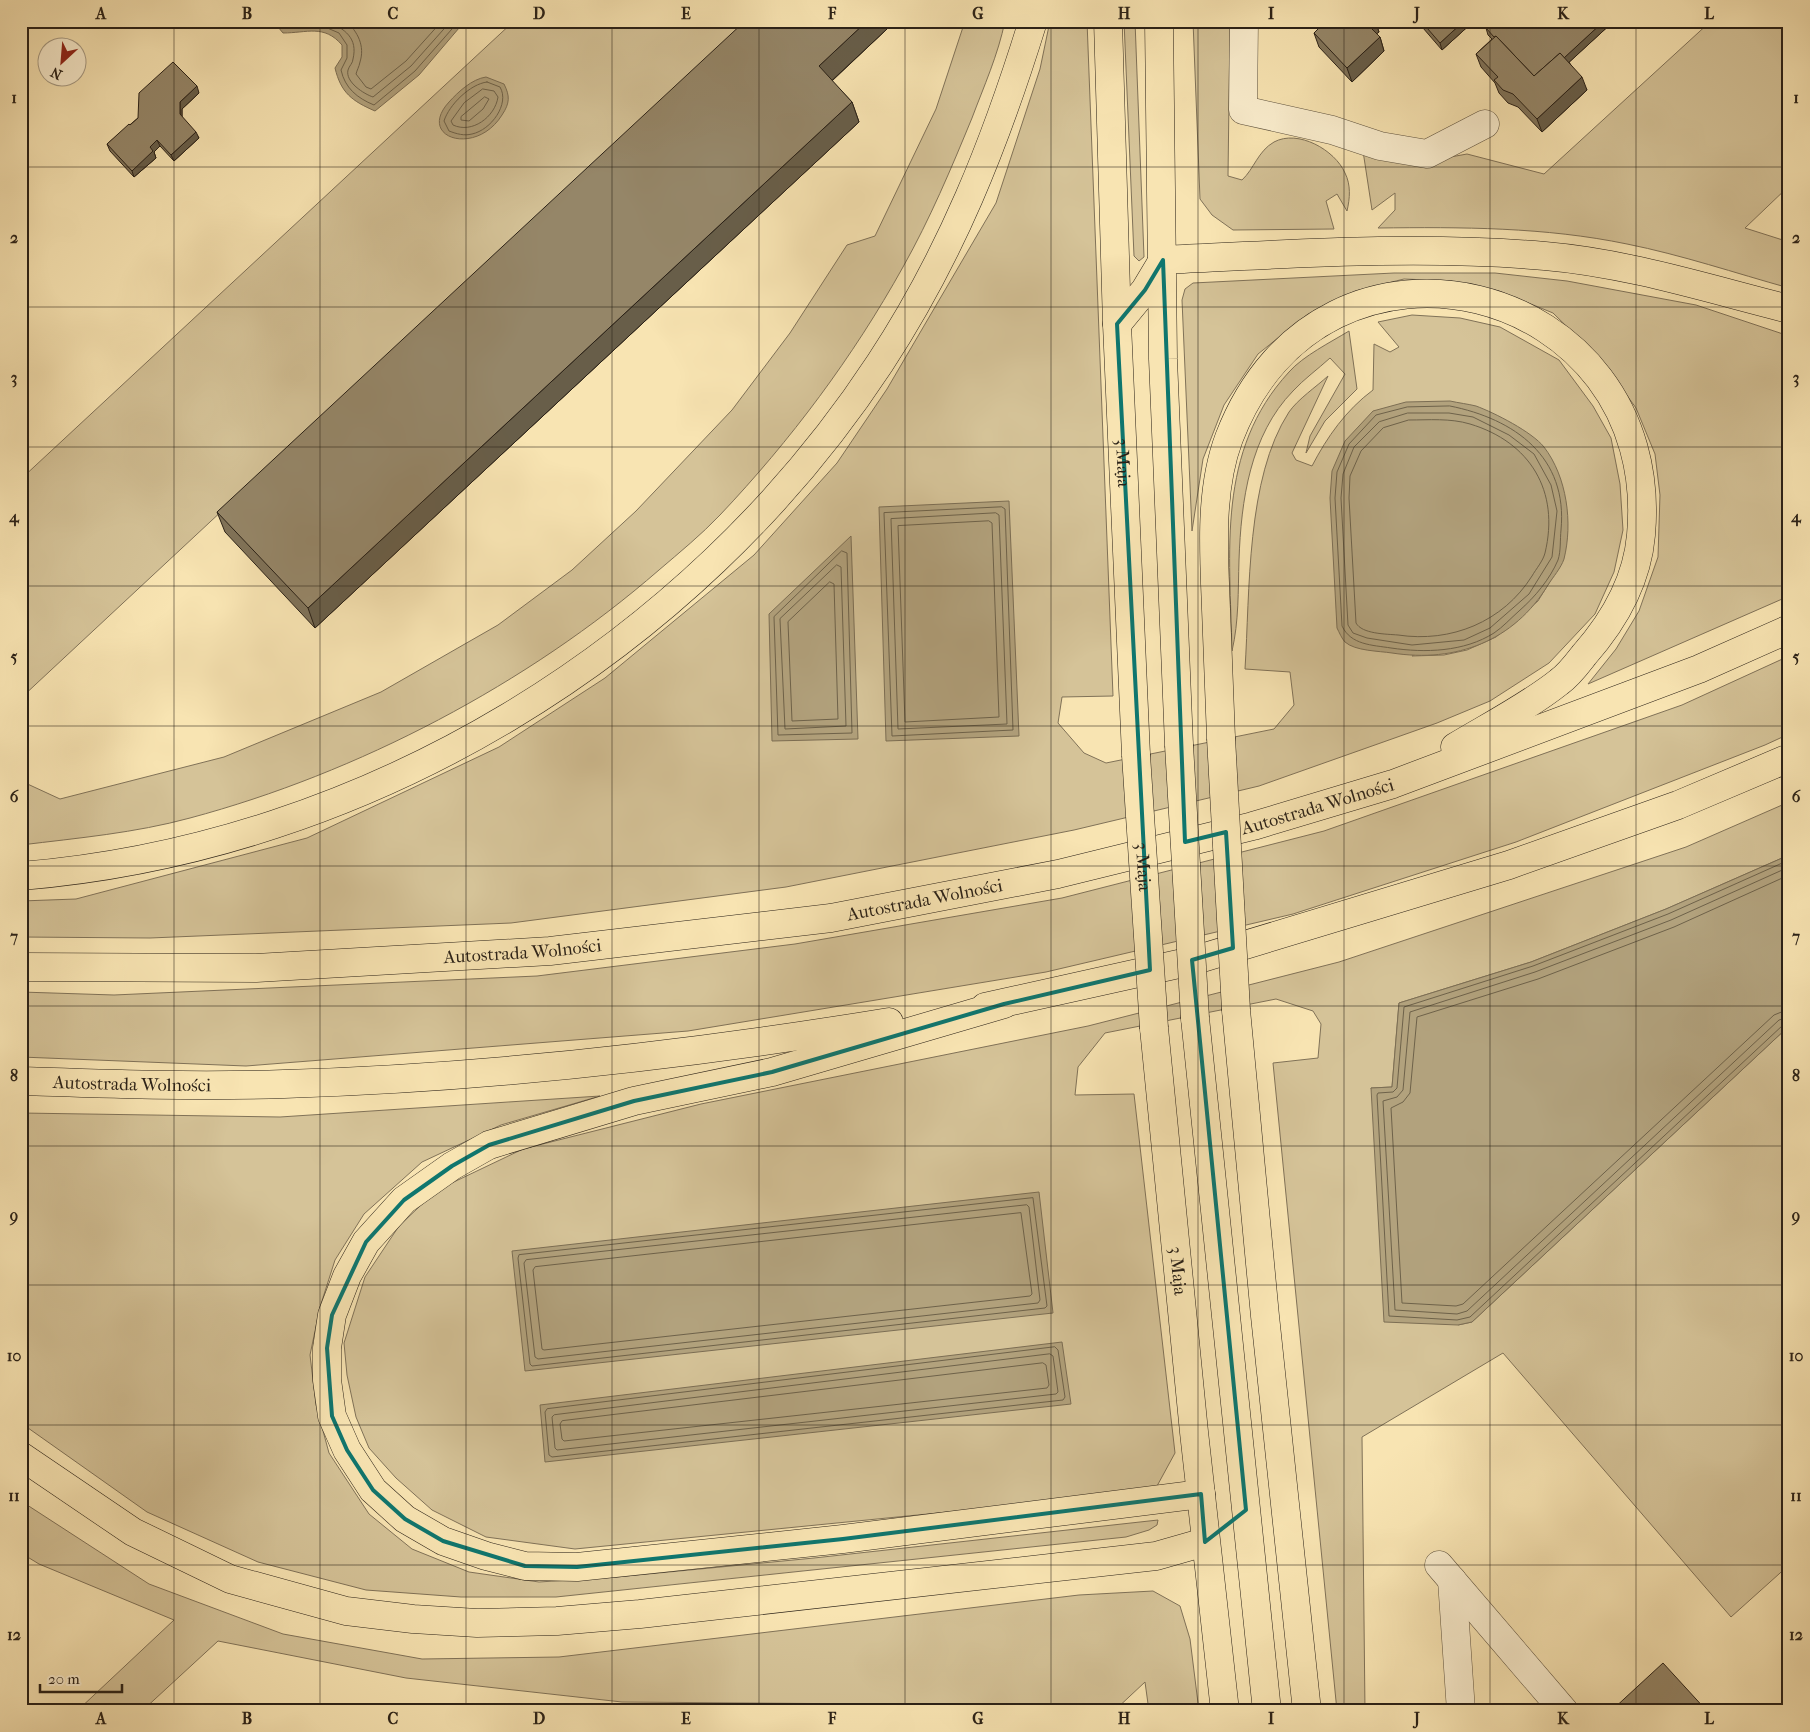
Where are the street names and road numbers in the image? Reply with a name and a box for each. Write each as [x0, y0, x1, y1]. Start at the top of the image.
street label: 3 Maja [1112, 438, 1135, 488]
street label: Autostrada Wolności [1238, 774, 1397, 839]
street label: 3 Maja [1131, 842, 1156, 893]
street label: Autostrada Wolności [844, 874, 1005, 925]
street label: Autostrada Wolności [442, 934, 603, 968]
street label: Autostrada Wolności [52, 1072, 212, 1096]
street label: 3 Maja [1165, 1245, 1191, 1297]

